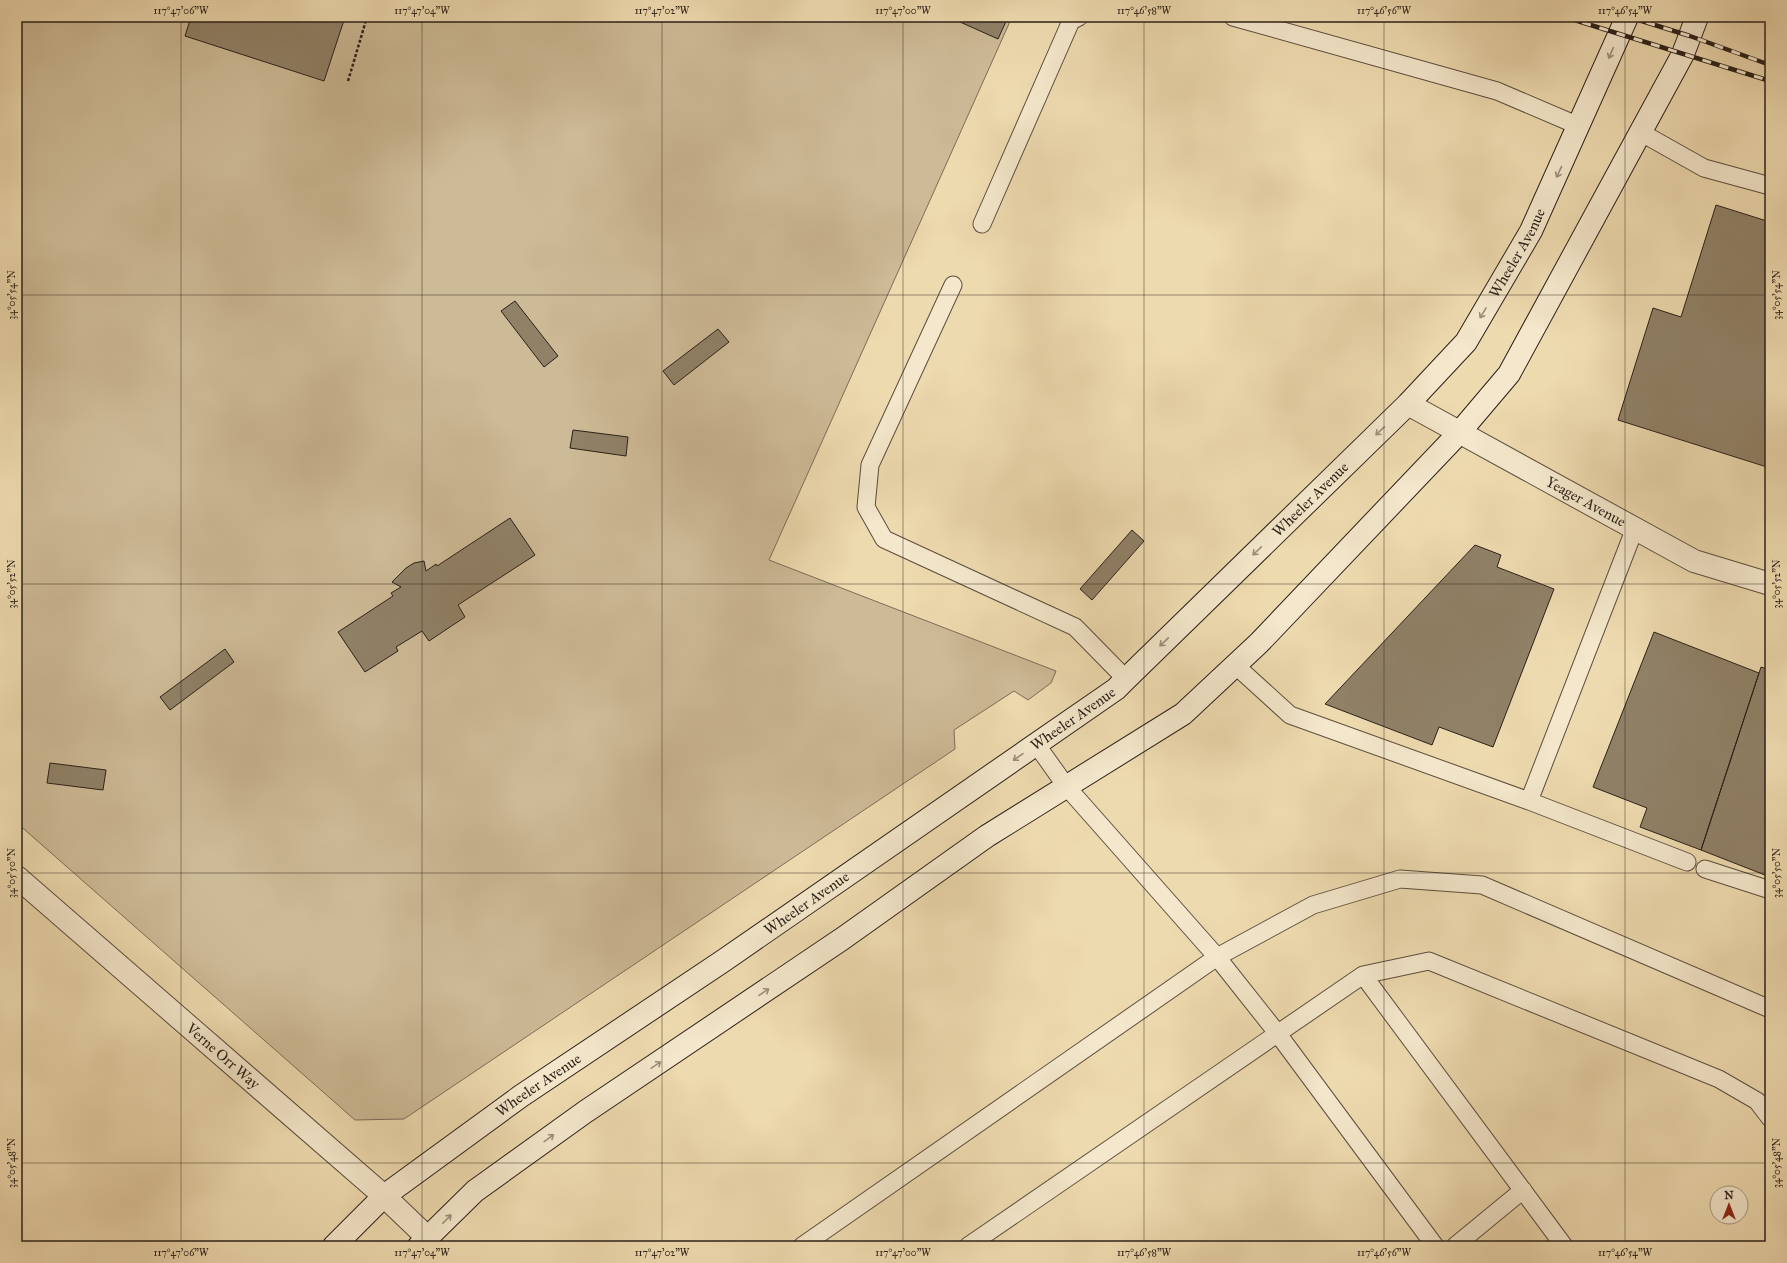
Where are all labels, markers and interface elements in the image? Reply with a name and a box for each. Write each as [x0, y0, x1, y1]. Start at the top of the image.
text: 117°47'06"W [154, 5, 209, 17]
text: 117°47'04"W [394, 5, 450, 17]
text: 117°47'02"W [635, 5, 690, 17]
text: 117°47'00"W [875, 5, 931, 17]
text: 117°46'58"W [1117, 5, 1172, 17]
text: 117°46'56"W [1357, 5, 1411, 17]
text: 117°46'54"W [1598, 5, 1653, 17]
one-way arrow [1607, 46, 1614, 58]
one-way arrow [1555, 165, 1562, 177]
street label: Wheeler Avenue [1485, 206, 1549, 301]
text: 34°05'54"N [6, 270, 18, 320]
text: 34°05'54"N [1771, 270, 1783, 320]
one-way arrow [1478, 307, 1486, 319]
one-way arrow [1375, 426, 1385, 436]
street label: Wheeler Avenue [1269, 458, 1352, 540]
street label: Yeager Avenue [1543, 473, 1629, 531]
one-way arrow [1252, 546, 1262, 556]
text: 34°05'52"N [6, 559, 18, 608]
text: 34°05'52"N [1771, 559, 1783, 608]
one-way arrow [1159, 637, 1169, 647]
street label: Wheeler Avenue [1027, 683, 1119, 754]
one-way arrow [1013, 753, 1024, 761]
text: 34°05'50"N [6, 848, 18, 898]
text: 34°05'50"N [1771, 848, 1783, 898]
street label: Wheeler Avenue [761, 867, 853, 939]
one-way arrow [758, 988, 769, 996]
street label: Verne Orr Way [182, 1019, 264, 1094]
street label: Wheeler Avenue [492, 1049, 584, 1120]
one-way arrow [650, 1061, 661, 1069]
one-way arrow [543, 1134, 554, 1142]
text: 34°05'48"N [6, 1137, 18, 1188]
text: 34°05'48"N [1771, 1137, 1783, 1188]
north arrow [1709, 1185, 1749, 1225]
text: N [1724, 1189, 1734, 1202]
one-way arrow [442, 1214, 452, 1224]
text: 117°47'06"W [154, 1247, 209, 1259]
text: 117°47'04"W [394, 1247, 450, 1259]
text: 117°47'02"W [635, 1247, 690, 1259]
text: 117°47'00"W [875, 1247, 931, 1259]
text: 117°46'58"W [1117, 1247, 1172, 1259]
text: 117°46'56"W [1357, 1247, 1411, 1259]
text: 117°46'54"W [1598, 1247, 1653, 1259]

